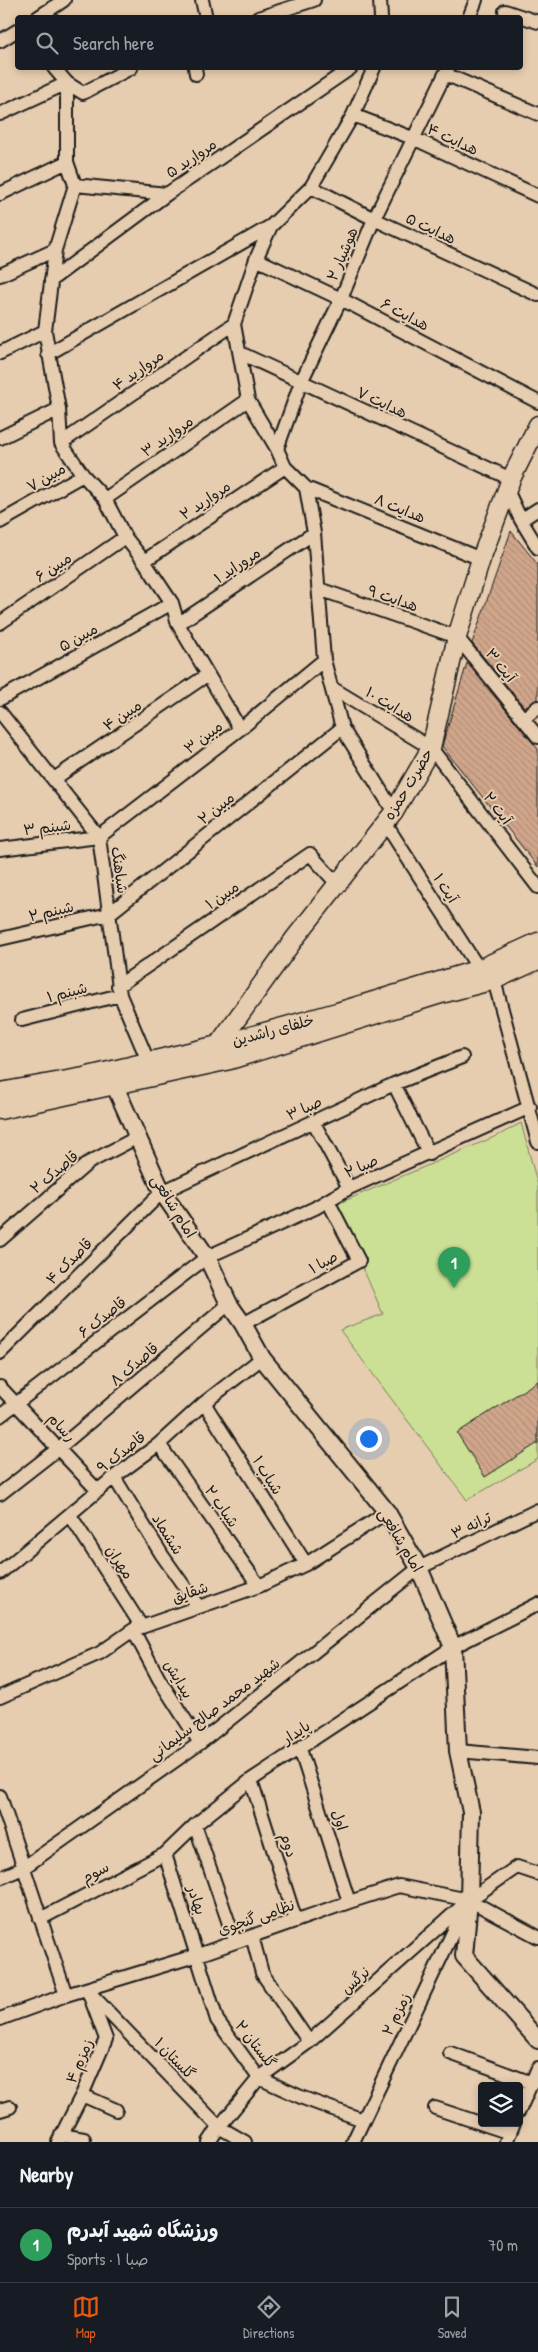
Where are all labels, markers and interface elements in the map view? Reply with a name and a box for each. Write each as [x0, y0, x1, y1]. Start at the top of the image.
search box [15, 15, 523, 70]
icon: search [33, 29, 61, 57]
text: Search here [73, 30, 154, 56]
street label: هدایت ۴ [424, 118, 482, 160]
street label: مروارید ۵ [161, 133, 221, 183]
street label: هدایت ۵ [402, 207, 460, 249]
street label: هوشیار ۲ [321, 224, 363, 284]
street label: هدایت ۶ [377, 293, 433, 335]
street label: مروارید ۴ [108, 345, 168, 395]
street label: هدایت ۷ [353, 381, 411, 423]
street label: مروارید ۳ [137, 410, 197, 462]
street label: مبین ۷ [23, 457, 69, 497]
street label: مروارید ۲ [175, 475, 235, 525]
street label: هدایت ۸ [371, 488, 429, 528]
street label: مروراید ۱ [210, 542, 264, 588]
street label: مبین ۶ [30, 547, 76, 587]
street label: هدایت ۹ [365, 580, 421, 616]
street label: مبین ۵ [55, 618, 101, 656]
street label: آیت ۳ [481, 643, 522, 688]
street label: هدایت ۱۰ [362, 681, 418, 727]
street label: مبین ۴ [98, 694, 146, 736]
street label: مبین ۳ [179, 715, 227, 759]
street label: حضرت حمزه [378, 744, 438, 824]
street label: مبین ۲ [193, 787, 239, 829]
street label: آیت ۲ [479, 787, 518, 830]
street label: شبنم ۳ [22, 814, 72, 842]
street label: شباهنگ [106, 845, 134, 895]
street label: آیت ۱ [429, 869, 464, 908]
street label: مبین ۱ [201, 876, 243, 914]
street label: شبنم ۲ [26, 896, 76, 928]
street label: شبنم ۱ [44, 977, 90, 1009]
street label: خلفای راشدین [230, 1009, 316, 1051]
street label: صبا ۳ [283, 1091, 325, 1125]
street label: قاصدک ۲ [25, 1146, 83, 1198]
street label: صبا ۲ [341, 1149, 381, 1183]
street label: امام شافعی [145, 1170, 202, 1242]
street label: قاصدک ۴ [41, 1233, 97, 1289]
street label: صبا ۱ [305, 1245, 341, 1279]
pin: 1 [438, 1247, 470, 1288]
street label: قاصدک ۶ [73, 1291, 131, 1343]
street label: قاصدک ۸ [105, 1337, 163, 1391]
street label: رسام [42, 1408, 81, 1447]
street label: قاصدک ۹ [92, 1426, 150, 1478]
your location [356, 1426, 382, 1452]
street label: شباب ۱ [248, 1452, 288, 1498]
street label: شباب ۲ [200, 1481, 244, 1531]
street label: امام شافعی [373, 1504, 428, 1576]
street label: ترانه ۳ [448, 1506, 495, 1544]
street label: ششماد [147, 1510, 189, 1558]
street label: مهران [101, 1541, 139, 1583]
street label: شقایق [169, 1576, 211, 1608]
street label: شهید محمد صالح سلیمانی [144, 1653, 284, 1765]
street label: پیدایش [159, 1656, 199, 1702]
street label: پایدار [277, 1715, 314, 1749]
street label: اول [327, 1807, 353, 1833]
street label: دوم [273, 1830, 303, 1860]
street label: سوم [77, 1856, 113, 1890]
street label: بهادر [182, 1882, 212, 1918]
street label: نظامی گنجوی [215, 1894, 297, 1940]
street label: نرگس [336, 1961, 374, 1999]
street label: زمزم ۲ [377, 1989, 416, 2039]
street label: گلستان ۲ [231, 2016, 281, 2072]
street label: گلستان ۱ [150, 2032, 200, 2084]
street label: زمزم ۴ [60, 2036, 99, 2087]
map controls [478, 2082, 523, 2127]
button: layers [478, 2082, 523, 2127]
text: Nearby [20, 2160, 73, 2189]
text: ورزشگاه شهید آبدرم [67, 2217, 218, 2243]
text: 1 [33, 2234, 39, 2256]
text: 70 m [488, 2234, 518, 2256]
text: Sports · صبا ۱ [67, 2248, 148, 2270]
tab: Map [72, 2293, 100, 2342]
tab: Directions [243, 2293, 294, 2342]
tab: Saved [438, 2293, 466, 2342]

